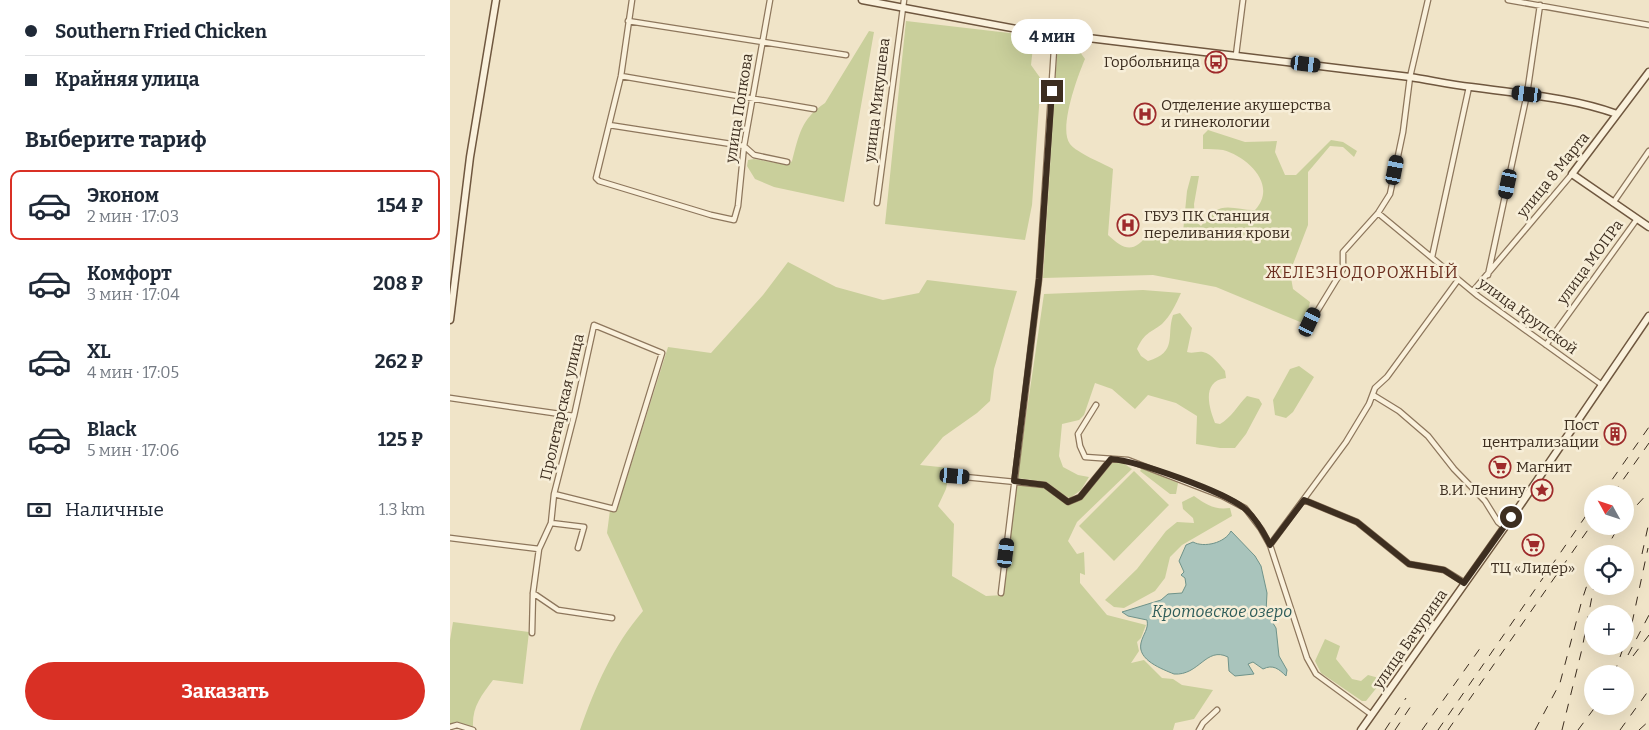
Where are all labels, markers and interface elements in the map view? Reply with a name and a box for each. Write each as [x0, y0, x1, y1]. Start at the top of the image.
callout: 4 мин [1011, 18, 1093, 54]
text: Southern Fried Chicken [55, 20, 267, 43]
text: 4 мин [1029, 27, 1075, 46]
street label: улица Микушева [860, 37, 894, 164]
bus stop icon: Горбольница [1204, 50, 1228, 74]
street label: улица Попкова [721, 52, 757, 165]
place label: Горбольница [1104, 53, 1200, 71]
car [1290, 55, 1321, 73]
text: Крайняя улица [55, 68, 200, 91]
route end [1041, 80, 1063, 102]
car [1511, 85, 1542, 103]
place label: Отделение акушерства и гинекологии [1161, 96, 1331, 131]
hospital icon: Отделение акушерства и гинекологии [1133, 102, 1157, 126]
text: Выберите тариф [25, 126, 206, 153]
street label: улица 8 Марта [1512, 129, 1593, 222]
car [1384, 154, 1405, 186]
car [1497, 168, 1518, 200]
icon: car [27, 183, 72, 228]
text: Эконом [87, 184, 159, 207]
text: 154 ₽ [377, 194, 423, 217]
text: 2 мин · 17:03 [87, 207, 179, 226]
place label: ГБУЗ ПК Станция переливания крови [1144, 207, 1290, 242]
hospital icon: ГБУЗ ПК Станция переливания крови [1116, 213, 1140, 237]
street label: улица МОПРа [1553, 216, 1627, 309]
icon: car [27, 261, 72, 306]
text: Комфорт [87, 262, 172, 285]
district label: ЖЕЛЕЗНОДОРОЖНЫЙ [1265, 262, 1459, 282]
text: 208 ₽ [373, 272, 423, 295]
street label: улица Крупской [1474, 273, 1581, 358]
text: 3 мин · 17:04 [87, 285, 180, 304]
car [1296, 305, 1323, 339]
street label: Пролетарская улица [536, 332, 588, 482]
icon: car [27, 339, 72, 384]
text: XL [87, 340, 111, 363]
text: 262 ₽ [375, 350, 423, 373]
text: 4 мин · 17:05 [87, 363, 179, 382]
place label: Пост централизации [1482, 416, 1599, 451]
icon: car [27, 417, 72, 462]
text: Black [87, 418, 137, 441]
building icon: Пост централизации [1603, 422, 1627, 446]
text: 125 ₽ [378, 428, 423, 451]
text: 5 мин · 17:06 [87, 441, 179, 460]
supermarket icon: Магнит [1488, 455, 1512, 479]
place label: Магнит [1516, 458, 1572, 476]
car [939, 467, 970, 485]
place icon: В.И. Ленину [1530, 478, 1554, 502]
place label: В.И. Ленину [1439, 481, 1526, 499]
north arrow [1584, 485, 1634, 535]
map controls [1584, 485, 1634, 715]
icon: cash [25, 496, 53, 524]
text: Наличные [65, 498, 164, 521]
text: 1.3 km [379, 500, 425, 519]
route start [1500, 506, 1522, 528]
supermarket icon: ТЦ «Лидер» [1521, 533, 1545, 557]
car [996, 537, 1015, 569]
button: locate [1584, 545, 1634, 595]
place label: ТЦ «Лидер» [1491, 559, 1575, 577]
street label: улица Бачурина [1368, 586, 1451, 693]
water label: Кротовское озеро [1152, 602, 1292, 621]
button: + [1584, 605, 1634, 655]
button: Заказать [25, 662, 425, 720]
button: − [1584, 665, 1634, 715]

